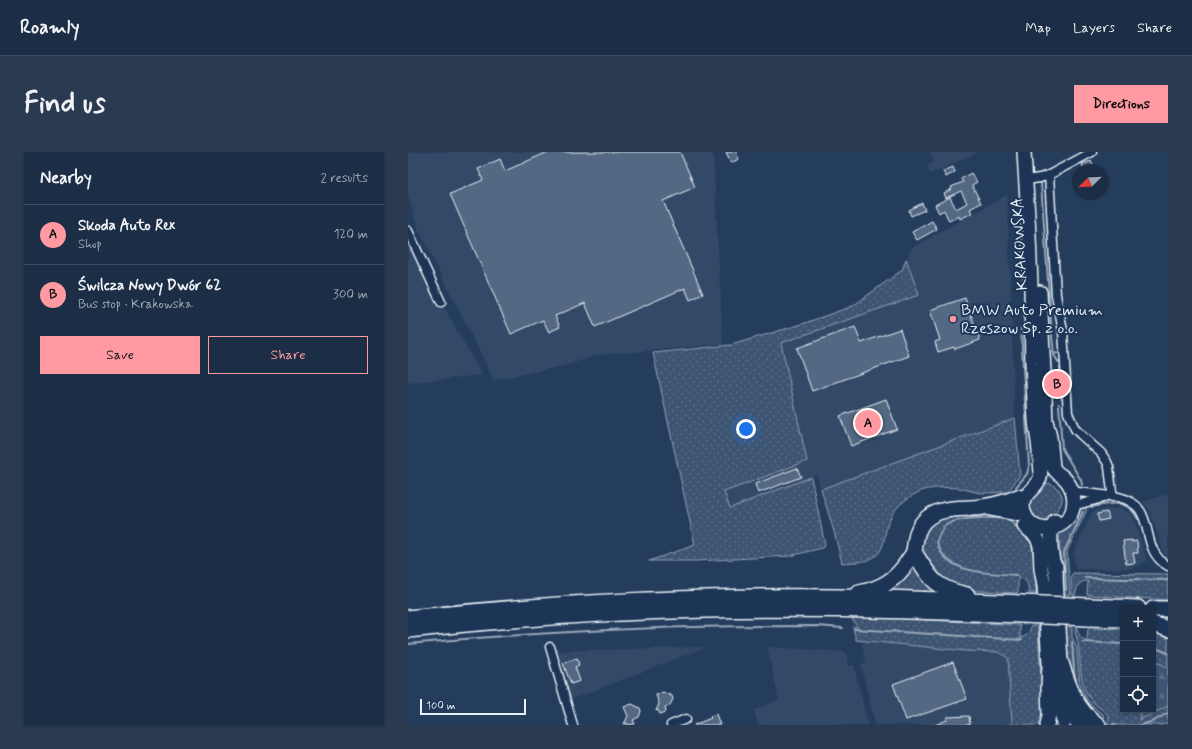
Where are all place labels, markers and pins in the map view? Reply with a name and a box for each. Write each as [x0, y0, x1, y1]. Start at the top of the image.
place label: BMW Auto Premium Rzeszow Sp. z o.o. [961, 300, 1103, 339]
marker: BMW Auto Premium Rzeszow Sp. z o.o. [948, 314, 958, 324]
pin: B [1044, 369, 1070, 399]
pin: A [855, 408, 881, 438]

